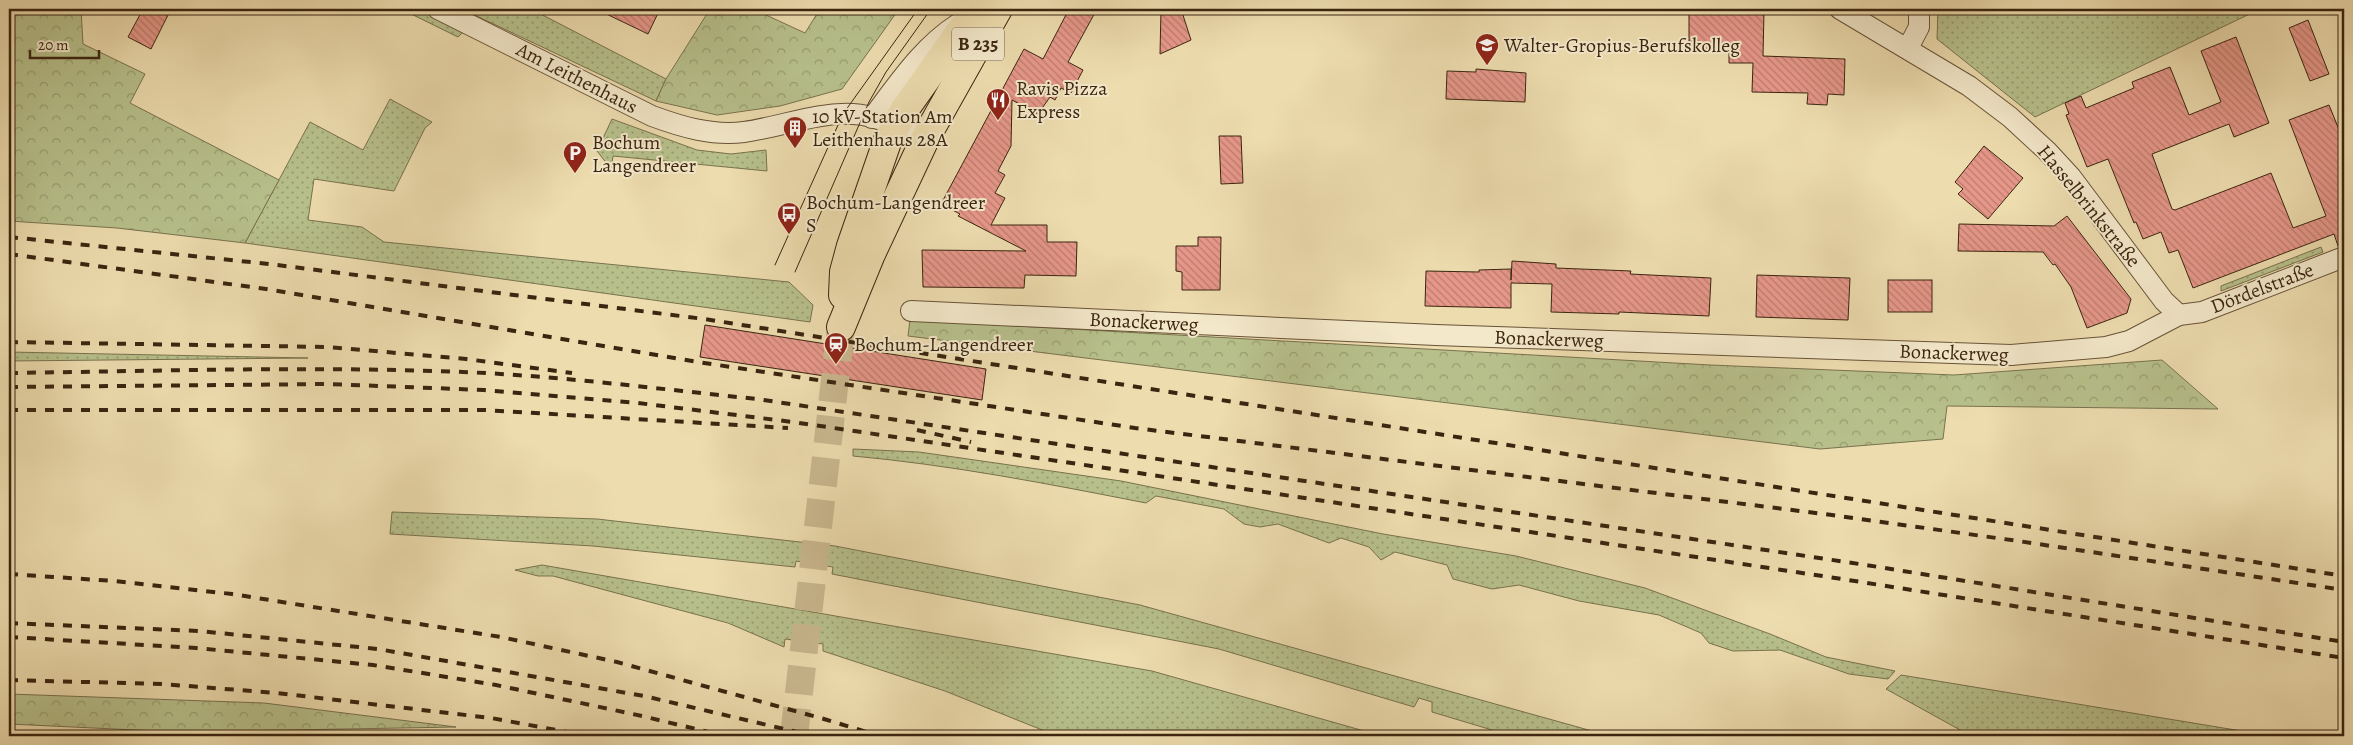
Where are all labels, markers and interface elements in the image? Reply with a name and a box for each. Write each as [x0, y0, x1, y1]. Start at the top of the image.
scale bar [30, 28, 99, 60]
road number: B 235 [952, 28, 1004, 61]
school or university icon: Walter-Gropius-Berufskolleg [1474, 32, 1500, 66]
place label: Walter-Gropius-Berufskolleg [1503, 32, 1740, 59]
text: 20 m [38, 35, 69, 55]
street label: Am Leithenhaus [511, 35, 642, 120]
place label: Ravis Pizza Express [1016, 75, 1108, 125]
restaurant icon: Ravis Pizza Express [985, 87, 1011, 121]
place label: 10 kV-Station Am Leithenhaus 28A [812, 103, 953, 153]
building icon: 10 kV-Station Am Leithenhaus 28A [782, 115, 808, 149]
place label: Bochum Langendreer [592, 129, 696, 179]
street label: Hasselbrinkstraße [2031, 139, 2147, 273]
parking icon: Bochum Langendreer [562, 140, 588, 174]
place label: Bochum-Langendreer S [806, 189, 986, 239]
bus stop icon: Bochum-Langendreer S [776, 201, 802, 235]
street label: Dördelstraße [2207, 256, 2317, 320]
street label: Bonackerweg [1089, 306, 1199, 338]
street label: Bonackerweg [1494, 324, 1604, 354]
station icon: Bochum-Langendreer [823, 331, 849, 365]
place label: Bochum-Langendreer [854, 331, 1034, 358]
street label: Bonackerweg [1899, 338, 2009, 368]

